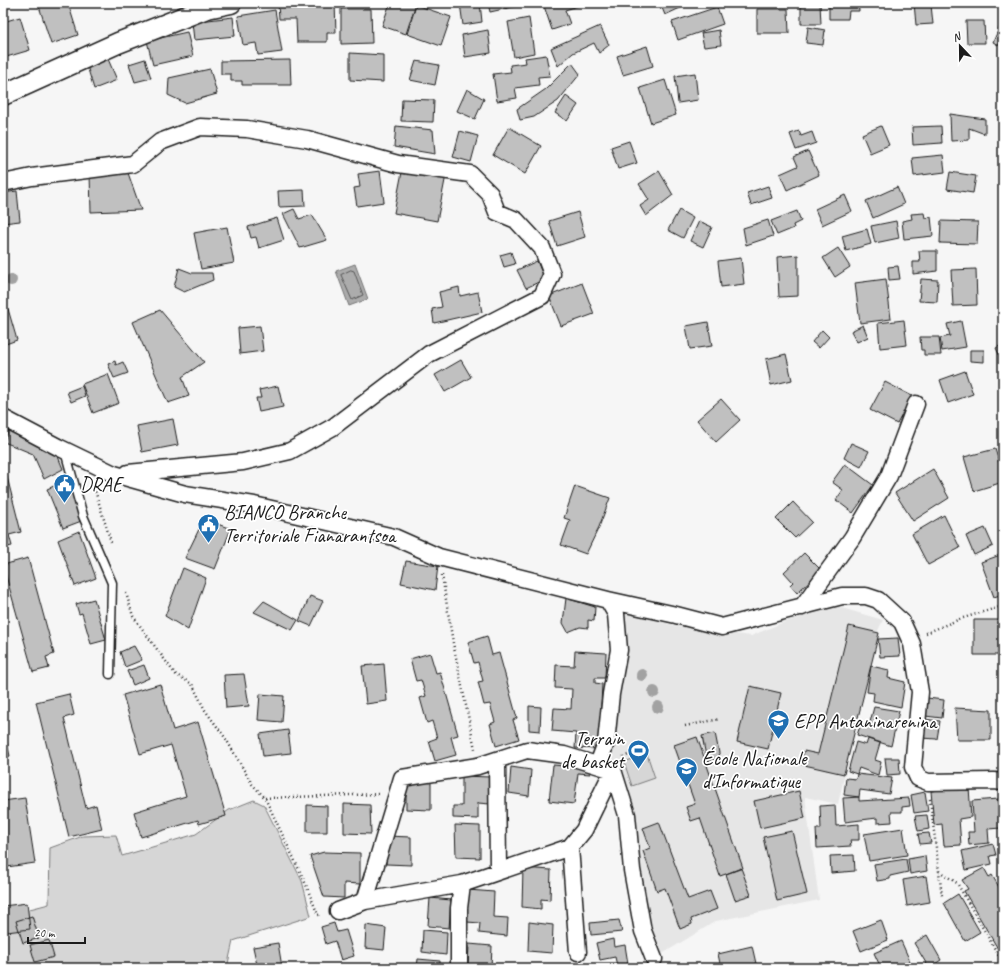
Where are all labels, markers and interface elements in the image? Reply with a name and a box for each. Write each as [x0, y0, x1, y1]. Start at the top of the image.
north arrow [940, 26, 980, 66]
text: N [950, 28, 964, 44]
public building icon: DRAE [52, 471, 78, 504]
place label: DRAE [80, 472, 125, 497]
place label: BIANCO Branche Territoriale Fianarantsoa [224, 500, 397, 548]
public building icon: BIANCO Branche Territoriale Fianarantsoa [196, 511, 222, 544]
school or university icon: EPP Antaninarenina [765, 708, 791, 741]
place label: EPP Antaninarenina [794, 709, 938, 734]
place label: Terrain de basket [561, 726, 626, 774]
sports icon: Terrain de basket [626, 737, 652, 770]
place label: École Nationale d'Informatique [702, 746, 808, 794]
school or university icon: École Nationale d'Informatique [674, 756, 700, 789]
scale bar [28, 919, 85, 945]
text: 20 m [34, 925, 56, 941]

